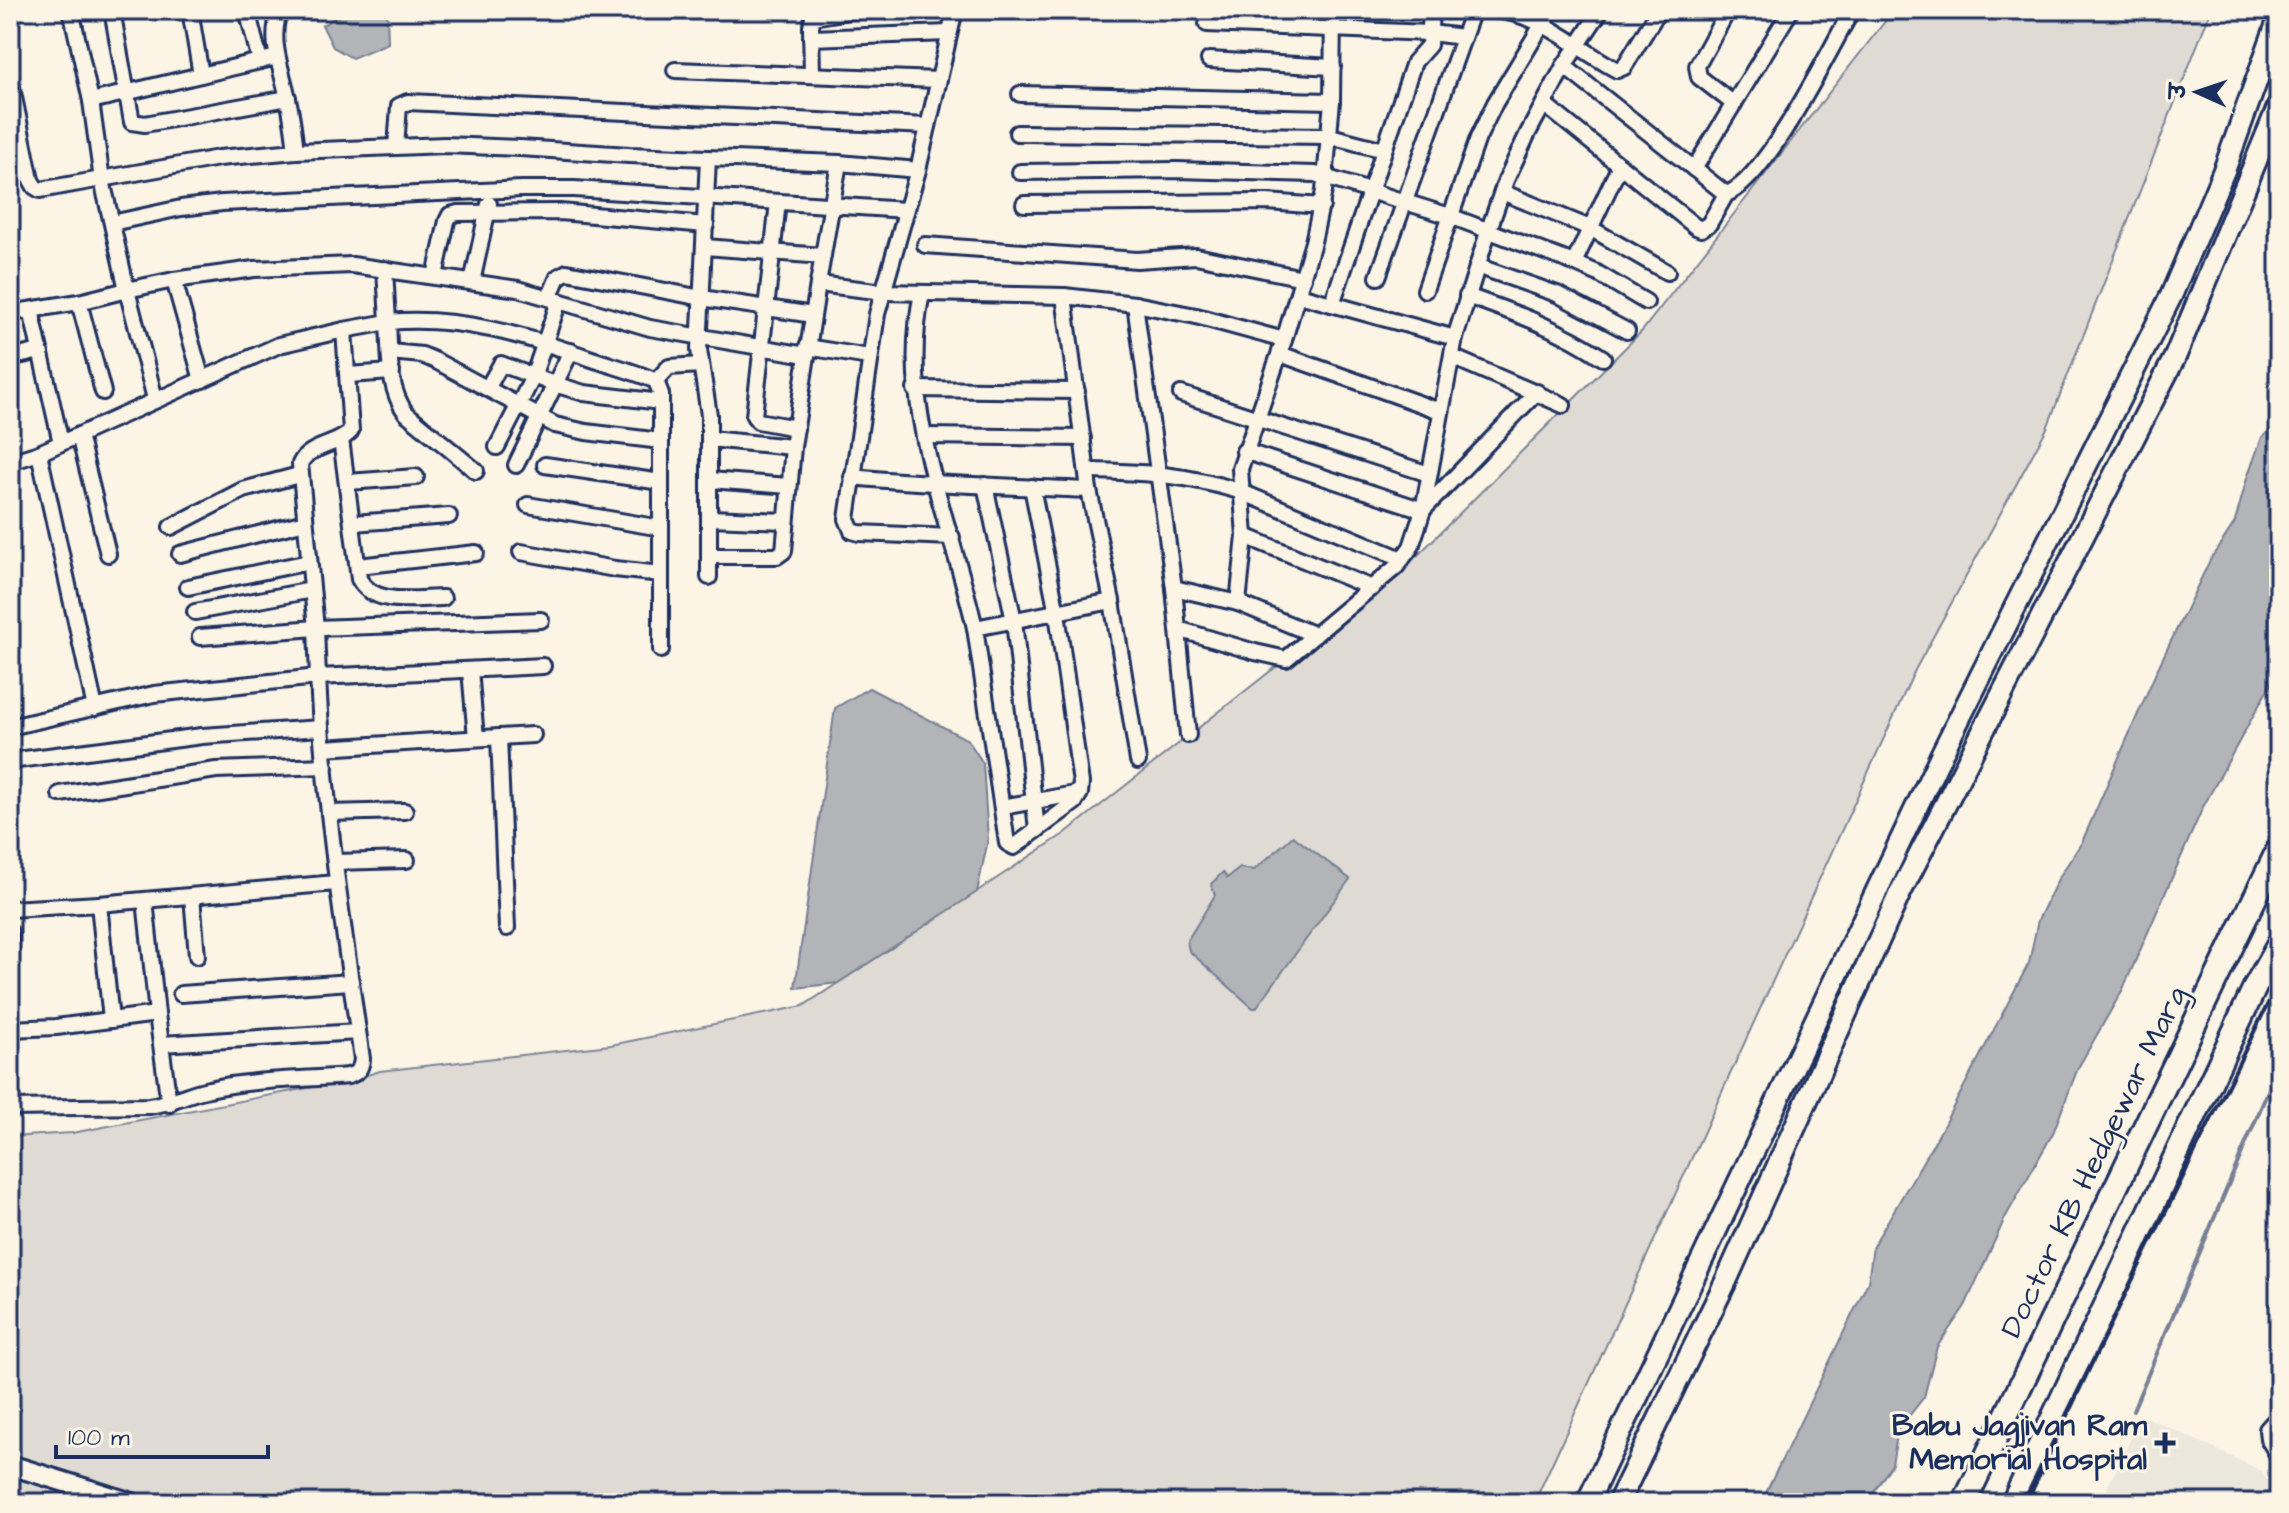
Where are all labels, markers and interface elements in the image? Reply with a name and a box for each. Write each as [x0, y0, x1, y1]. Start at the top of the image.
north arrow [2157, 52, 2237, 132]
text: उ [2163, 81, 2195, 101]
street label: Doctor KB Hedgewar Marg [1991, 979, 2198, 1345]
place label: Babu Jagjivan Ram Memorial Hospital [1892, 1405, 2148, 1482]
scale bar [56, 1409, 268, 1459]
text: 100 m [68, 1421, 130, 1455]
marker: Babu Jagjivan Ram Memorial Hospital [2154, 1432, 2176, 1454]

